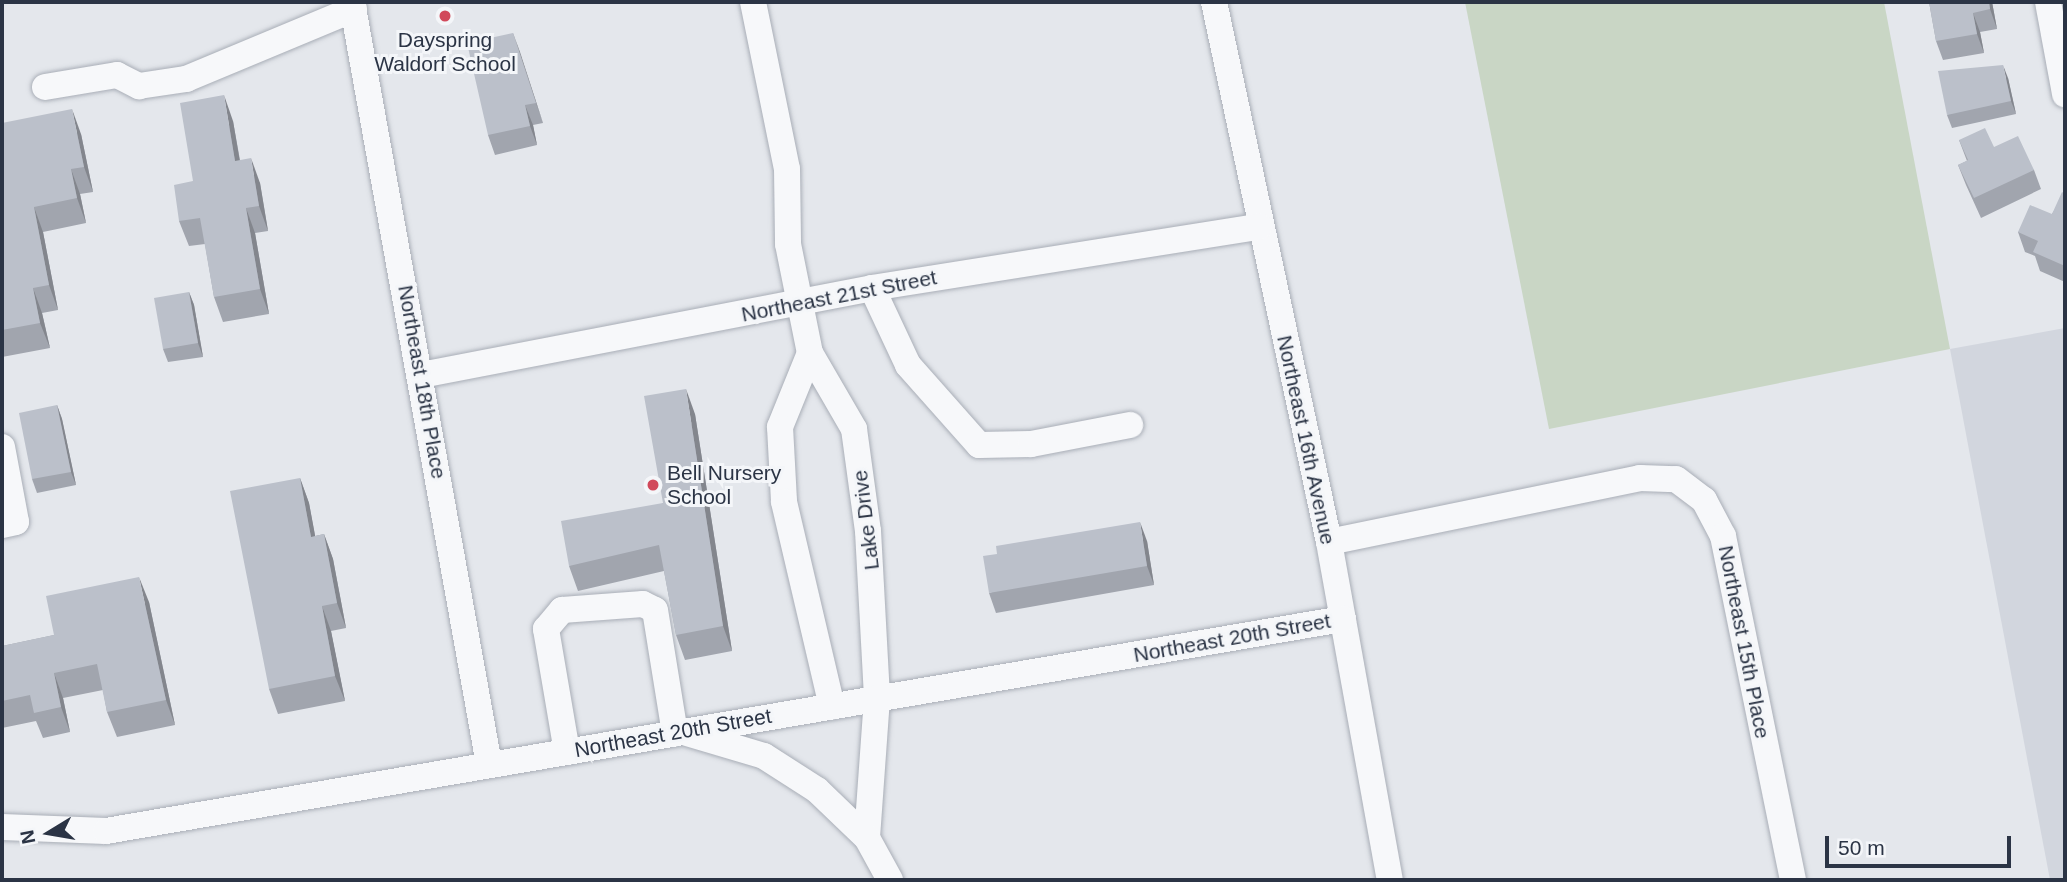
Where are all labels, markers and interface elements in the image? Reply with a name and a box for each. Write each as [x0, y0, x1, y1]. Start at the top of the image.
marker: Dayspring Waldorf School [437, 8, 453, 24]
place label: Dayspring Waldorf School [374, 27, 516, 77]
street label: Northeast 21st Street [739, 265, 939, 327]
street label: Northeast 18th Place [393, 283, 451, 481]
street label: Northeast 16th Avenue [1271, 333, 1341, 547]
place label: Bell Nursery School [667, 460, 781, 510]
street label: Lake Drive [847, 469, 885, 571]
marker: Bell Nursery School [645, 477, 661, 493]
street label: Northeast 15th Place [1713, 543, 1775, 741]
street label: Northeast 20th Street [1132, 608, 1332, 668]
street label: Northeast 20th Street [573, 703, 773, 763]
north arrow [14, 798, 84, 868]
scale bar [1829, 822, 2014, 866]
text: N [16, 828, 40, 846]
text: 50 m [1838, 836, 1885, 859]

